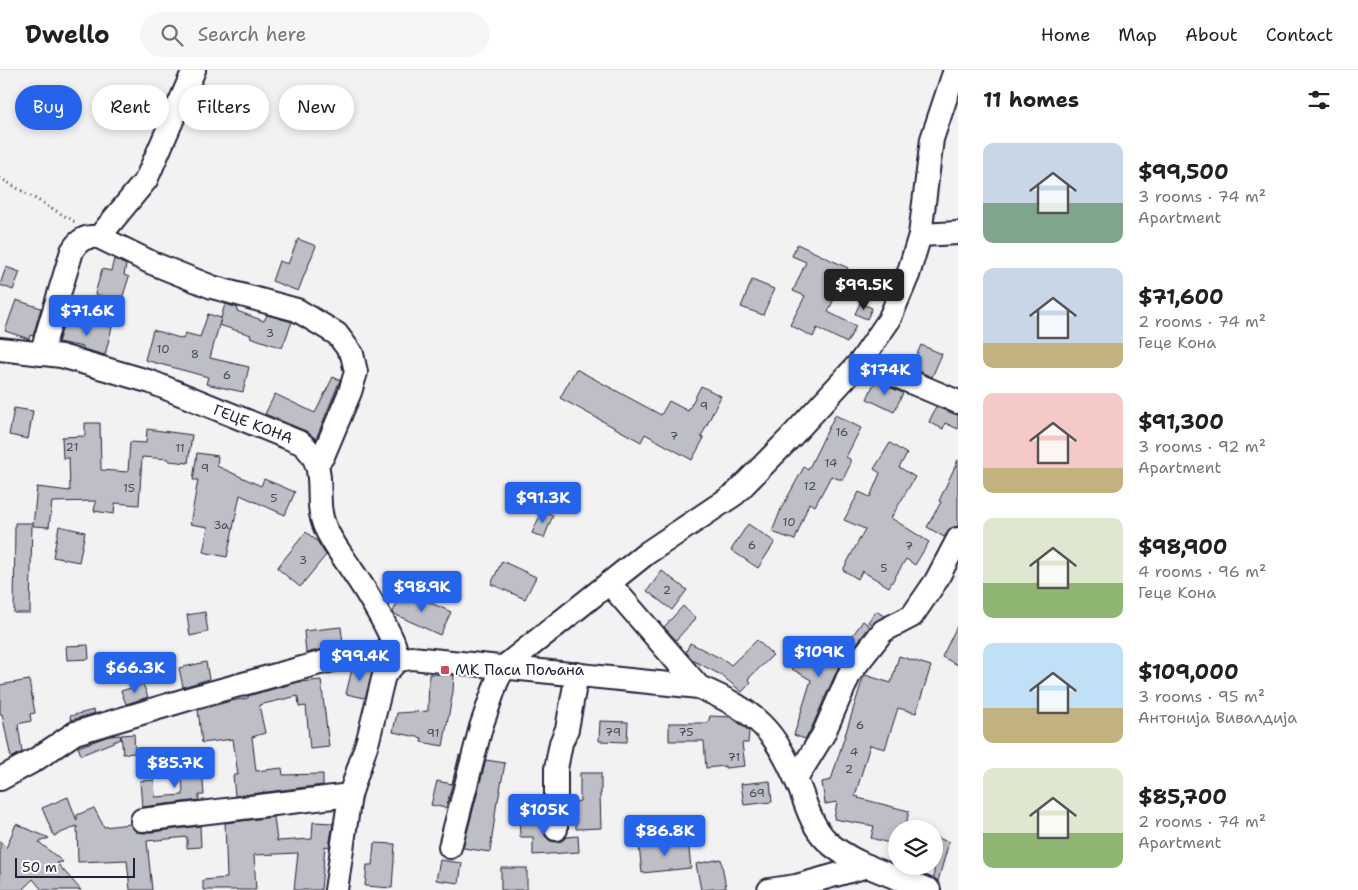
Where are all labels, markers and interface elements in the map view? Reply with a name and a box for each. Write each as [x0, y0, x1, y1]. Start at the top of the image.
search box [140, 12, 490, 57]
text: Dwello [25, 19, 110, 51]
icon: search [158, 21, 186, 49]
text: Search here [198, 22, 306, 47]
text: Home [1041, 23, 1090, 47]
text: Map [1118, 23, 1157, 47]
text: About [1185, 23, 1238, 47]
text: Contact [1266, 23, 1333, 47]
chip: Buy [15, 85, 82, 130]
chip: Rent [92, 85, 169, 130]
chip: Filters [179, 85, 269, 130]
chip: New [279, 85, 354, 130]
text: 11 homes [983, 86, 1079, 114]
icon: filters [1305, 86, 1333, 114]
text: $99,500 [1138, 158, 1229, 186]
icon: home [1023, 163, 1083, 223]
text: 3 rooms · 74 m² [1138, 186, 1266, 207]
text: Apartment [1138, 207, 1221, 228]
pin: $99.5K [823, 268, 905, 311]
text: $99.5K [835, 274, 893, 295]
text: $71,600 [1138, 283, 1224, 311]
icon: home [1023, 288, 1083, 348]
pin: $71.6K [46, 294, 128, 337]
text: $71.6K [60, 300, 114, 321]
text: 2 rooms · 74 m² [1138, 311, 1266, 332]
house number: 3 [266, 325, 274, 341]
text: Геце Кона [1138, 332, 1216, 353]
house number: 10 [156, 341, 170, 357]
house number: 8 [191, 346, 199, 362]
pin: $174K [850, 354, 920, 396]
text: $174K [860, 359, 910, 380]
house number: 6 [223, 367, 231, 383]
house number: 9 [700, 398, 708, 414]
street label: ГЕЦЕ КОНА [211, 400, 296, 448]
text: $91,300 [1138, 408, 1224, 436]
icon: home [1023, 413, 1083, 473]
house number: 16 [835, 424, 849, 440]
house number: 7 [670, 428, 678, 444]
text: 3 rooms · 92 m² [1138, 436, 1266, 457]
house number: 21 [66, 439, 78, 455]
house number: 11 [175, 440, 185, 456]
house number: 14 [825, 455, 837, 471]
text: Apartment [1138, 457, 1221, 478]
house number: 9 [201, 460, 209, 476]
house number: 12 [804, 478, 816, 494]
house number: 15 [123, 480, 135, 496]
pin: $91.3K [502, 482, 584, 524]
text: $91.3K [516, 487, 570, 508]
house number: 5 [270, 490, 278, 506]
house number: 10 [782, 514, 796, 530]
house number: 3a [213, 517, 229, 533]
text: $98,900 [1138, 533, 1228, 561]
house number: 6 [748, 537, 756, 553]
house number: 7 [905, 538, 913, 554]
icon: home [1023, 538, 1083, 598]
house number: 3 [299, 552, 307, 568]
house number: 5 [880, 560, 888, 576]
text: 4 rooms · 96 m² [1138, 561, 1266, 582]
pin: $98.9K [381, 570, 463, 613]
text: $98.9K [393, 576, 451, 597]
house number: 2 [663, 582, 671, 598]
text: Геце Кона [1138, 582, 1216, 603]
pin: $109K [784, 636, 854, 678]
pin: $99.4K [319, 640, 401, 682]
text: $109K [794, 641, 844, 662]
text: $99.4K [331, 645, 389, 666]
pin: $66.3K [94, 652, 176, 694]
text: $66.3K [105, 657, 165, 678]
text: $109,000 [1138, 658, 1239, 686]
place label: МК Паси Пољана [455, 660, 585, 680]
icon: home [1023, 663, 1083, 723]
marker: МК Паси Пољана [439, 664, 451, 676]
text: 3 rooms · 95 m² [1138, 686, 1265, 707]
text: Антонија Вивалдија [1138, 707, 1297, 728]
house number: 6 [856, 717, 864, 733]
house number: 79 [605, 724, 621, 740]
house number: 75 [678, 724, 694, 740]
house number: 91 [426, 725, 440, 741]
house number: 4 [850, 744, 858, 760]
pin: $85.7K [134, 746, 216, 789]
house number: 71 [728, 749, 740, 765]
text: $85.7K [147, 752, 203, 773]
house number: 2 [845, 761, 853, 777]
text: $85,700 [1138, 783, 1227, 811]
house number: 69 [749, 785, 765, 801]
icon: home [1023, 788, 1083, 848]
pin: $105K [509, 794, 579, 836]
text: $105K [519, 799, 569, 820]
text: 2 rooms · 74 m² [1138, 811, 1266, 832]
pin: $86.8K [624, 814, 706, 857]
text: $86.8K [635, 820, 695, 841]
map controls [888, 820, 943, 875]
button: layers [888, 820, 943, 875]
text: Apartment [1138, 832, 1221, 853]
scale bar [15, 855, 135, 878]
text: 50 m [22, 858, 57, 876]

